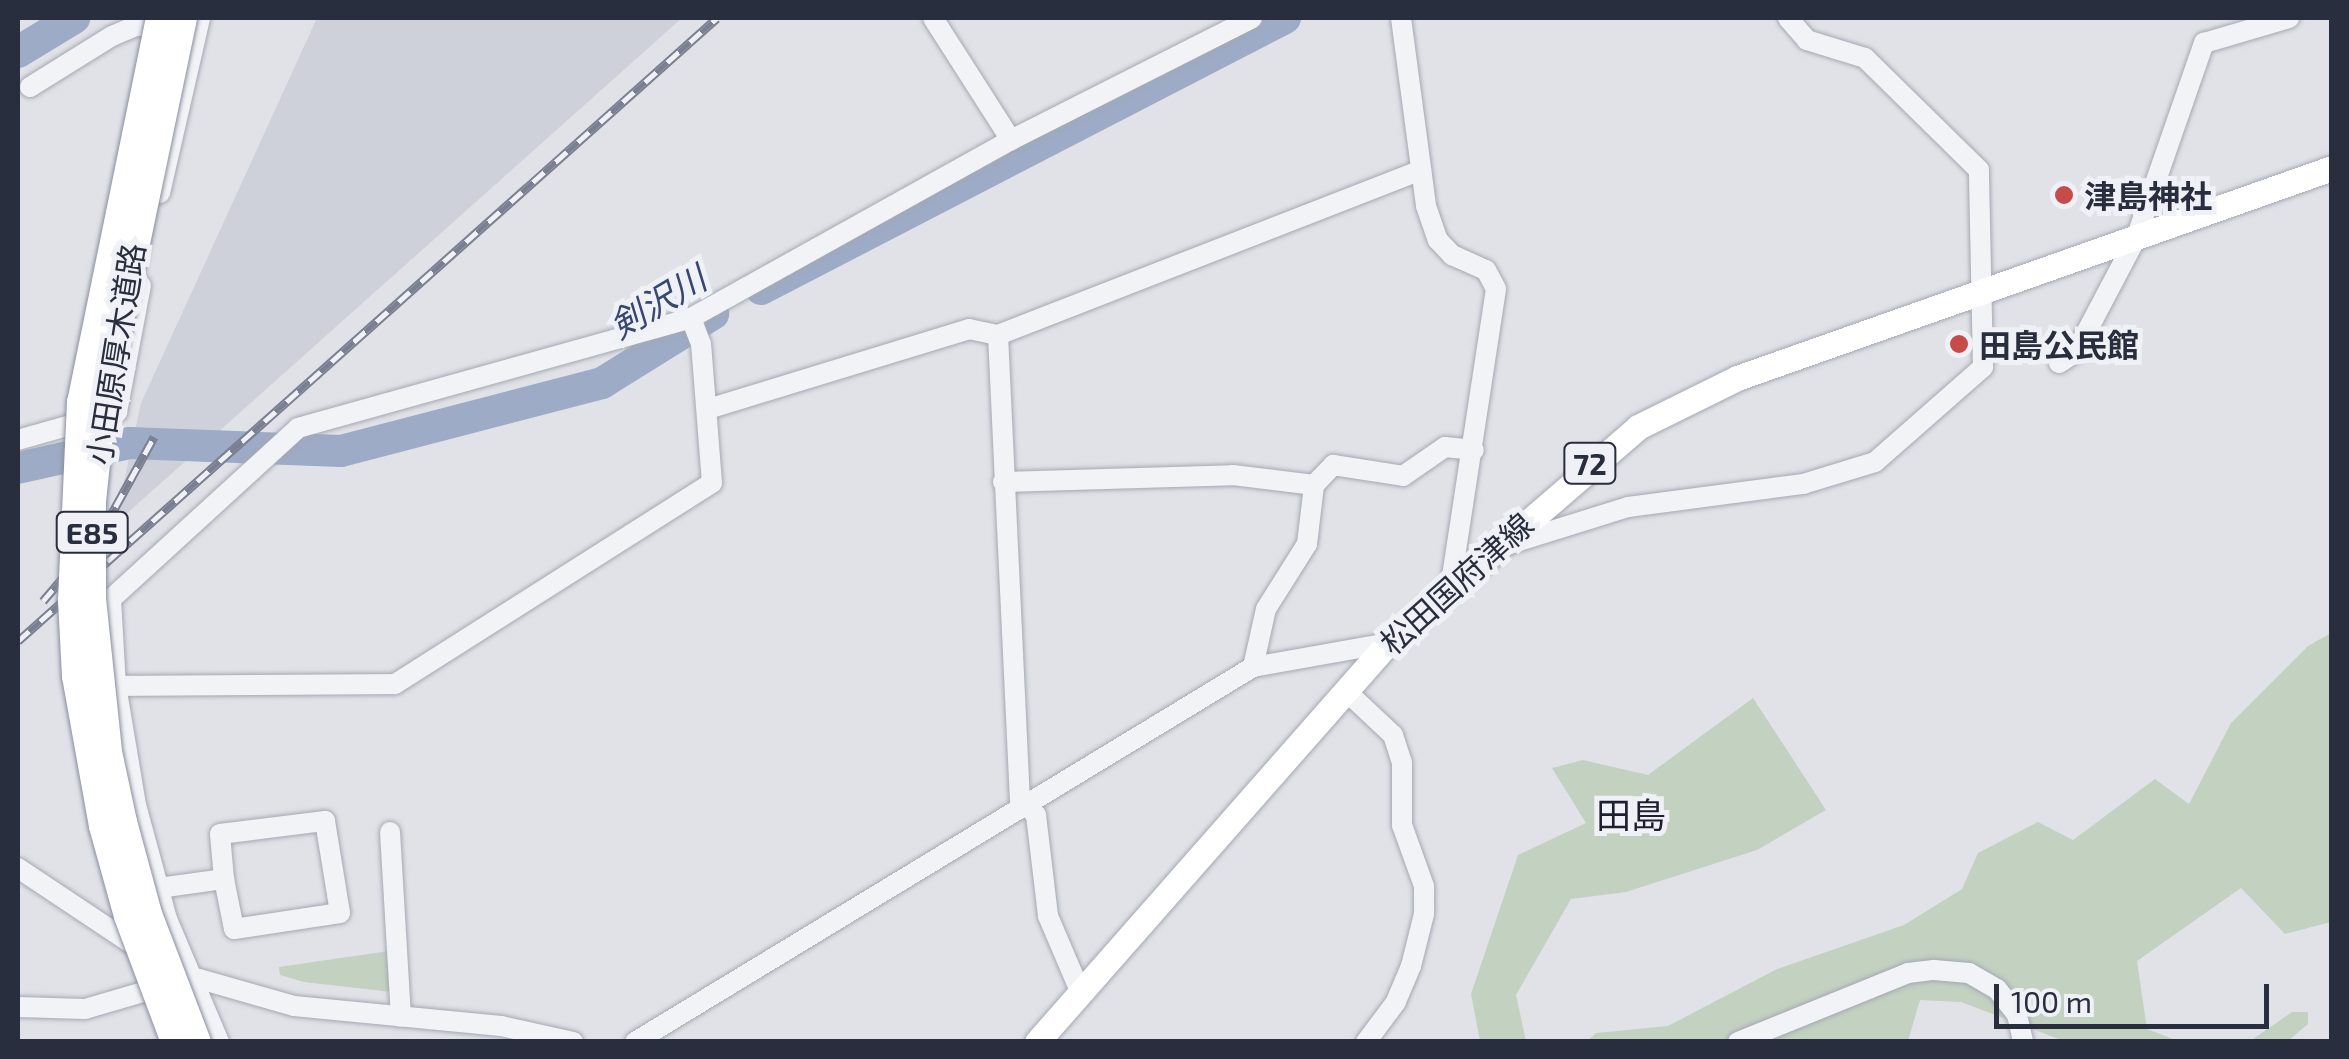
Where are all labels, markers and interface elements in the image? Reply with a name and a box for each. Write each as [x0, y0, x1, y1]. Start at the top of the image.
place label: 津島神社 [2084, 176, 2212, 214]
marker: 津島神社 [2053, 184, 2075, 206]
street label: 小田原厚木道路 [79, 240, 151, 468]
water label: 剣沢川 [601, 256, 713, 346]
place label: 田島公民館 [1979, 325, 2139, 363]
marker: 田島公民館 [1948, 333, 1970, 355]
road number: 72 [1562, 438, 1618, 488]
street label: 松田国府津線 [1372, 504, 1540, 662]
road number: E85 [54, 507, 130, 557]
district label: 田島 [1596, 793, 1666, 835]
scale bar [1999, 964, 2274, 1026]
text: 100 m [2011, 983, 2092, 1019]

